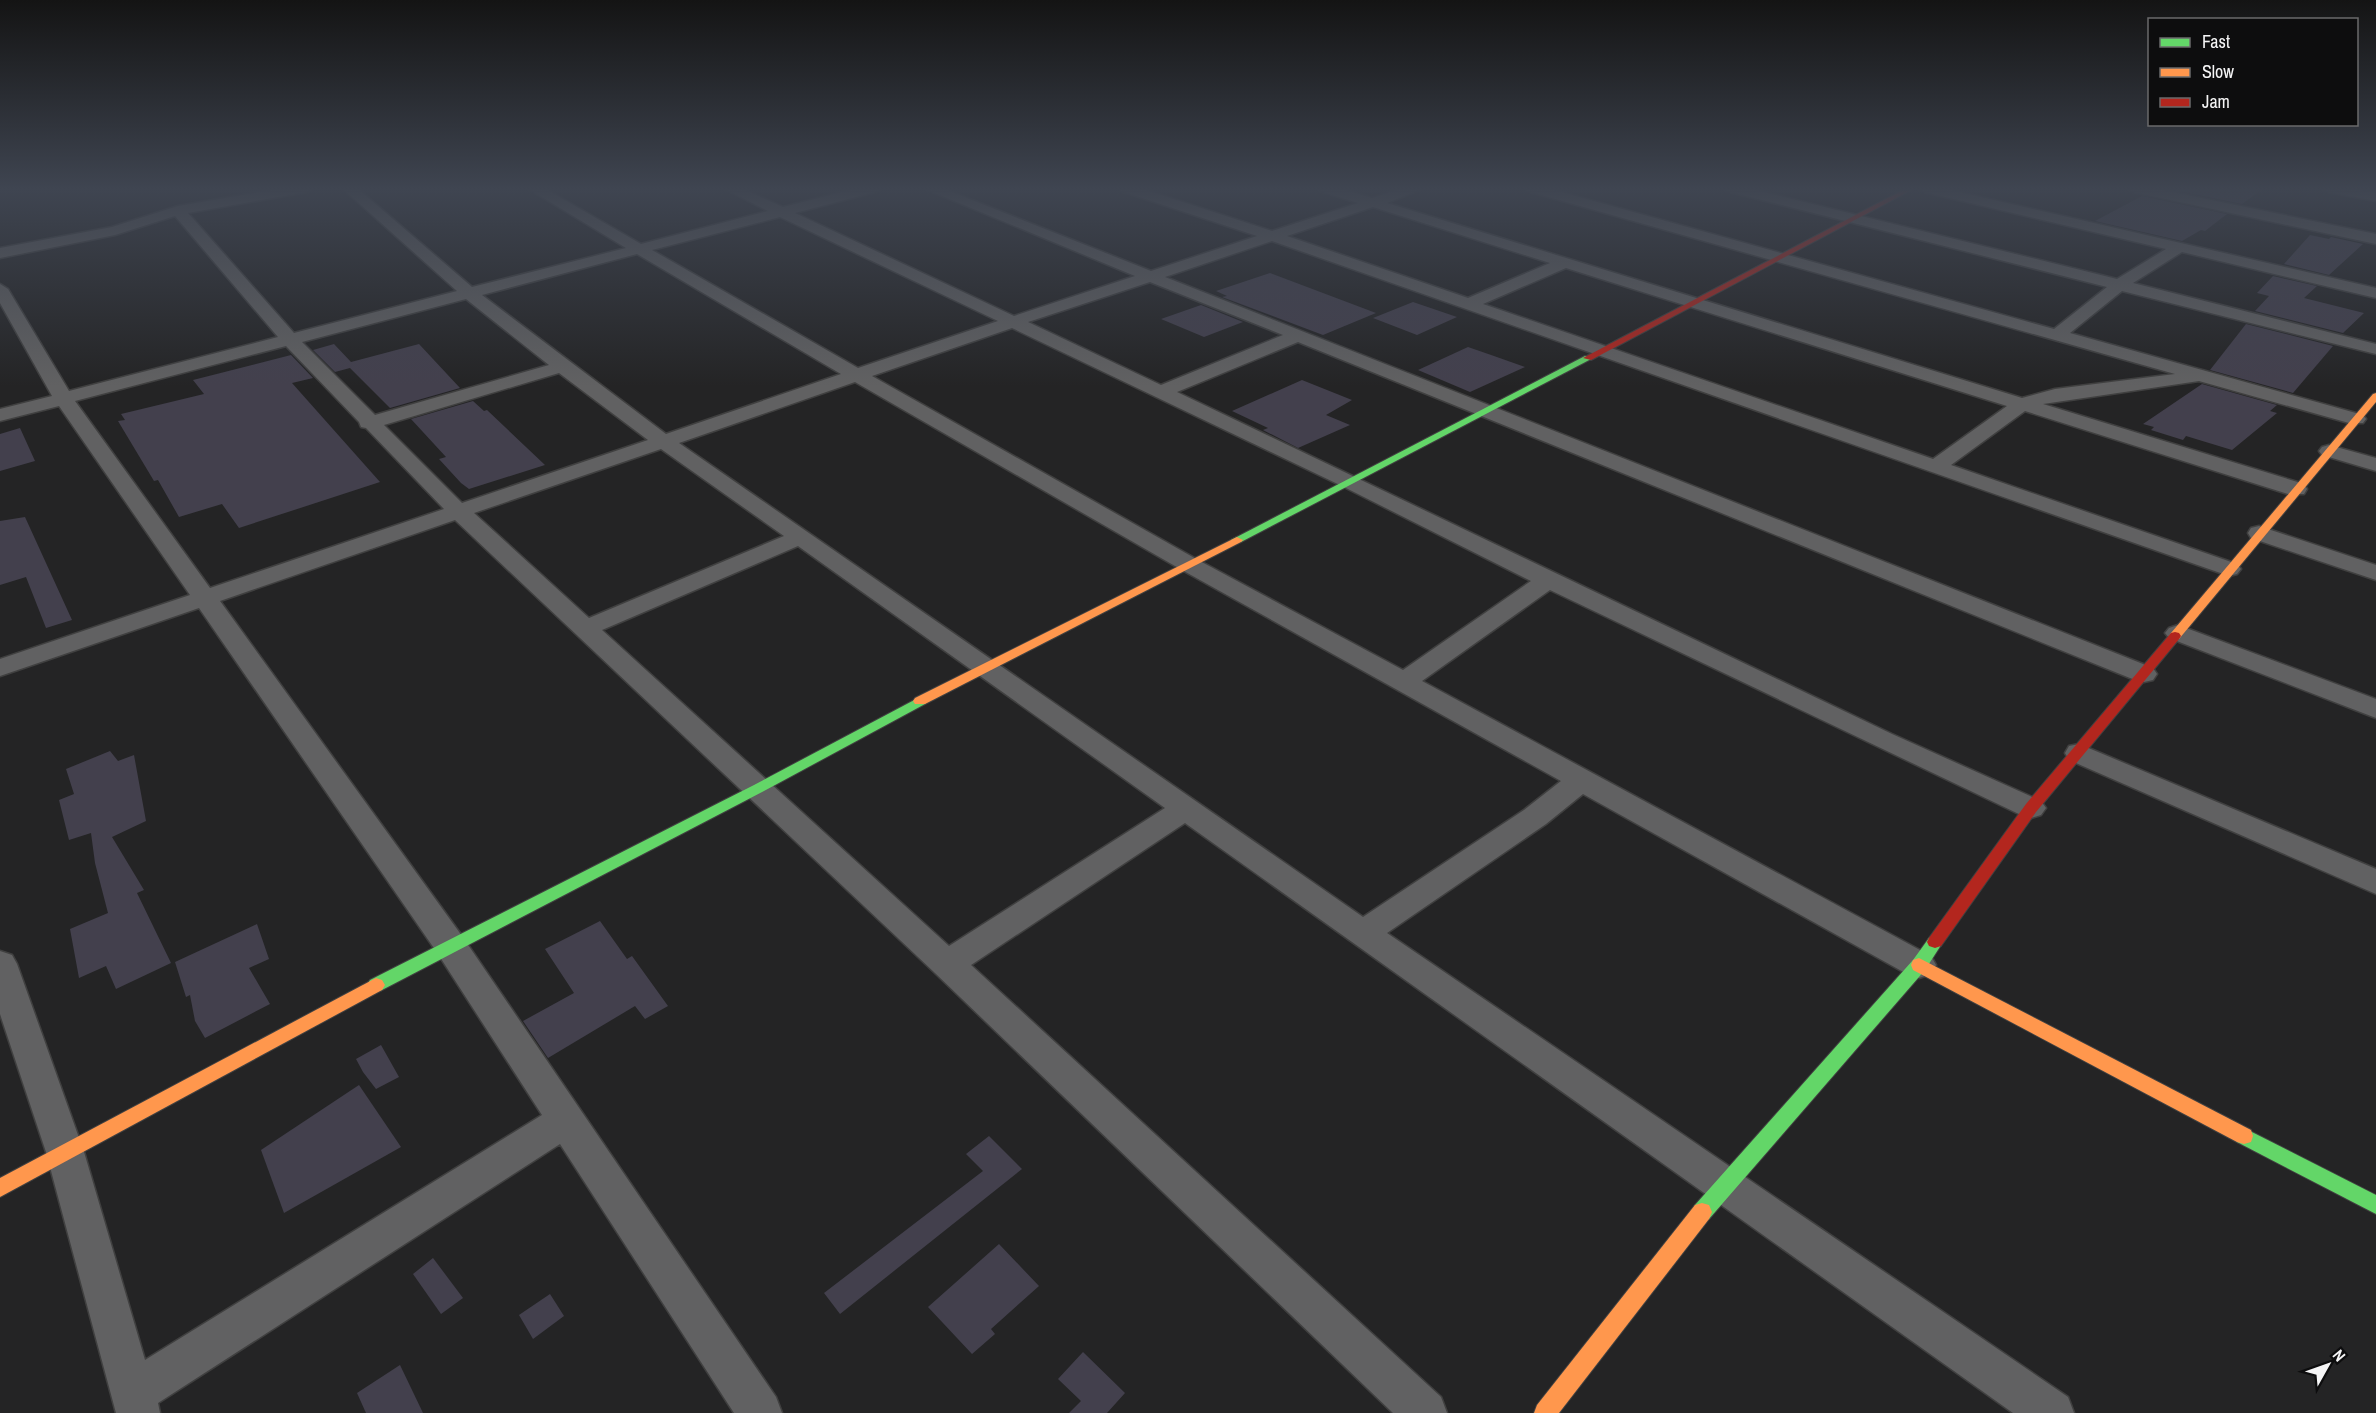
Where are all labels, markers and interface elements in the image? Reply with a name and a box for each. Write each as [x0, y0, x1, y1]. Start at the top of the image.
legend [2148, 18, 2358, 126]
text: Fast [2202, 29, 2230, 54]
text: Slow [2202, 59, 2234, 84]
text: Jam [2202, 89, 2230, 114]
north arrow [2298, 1335, 2358, 1395]
text: N [2328, 1345, 2351, 1366]

